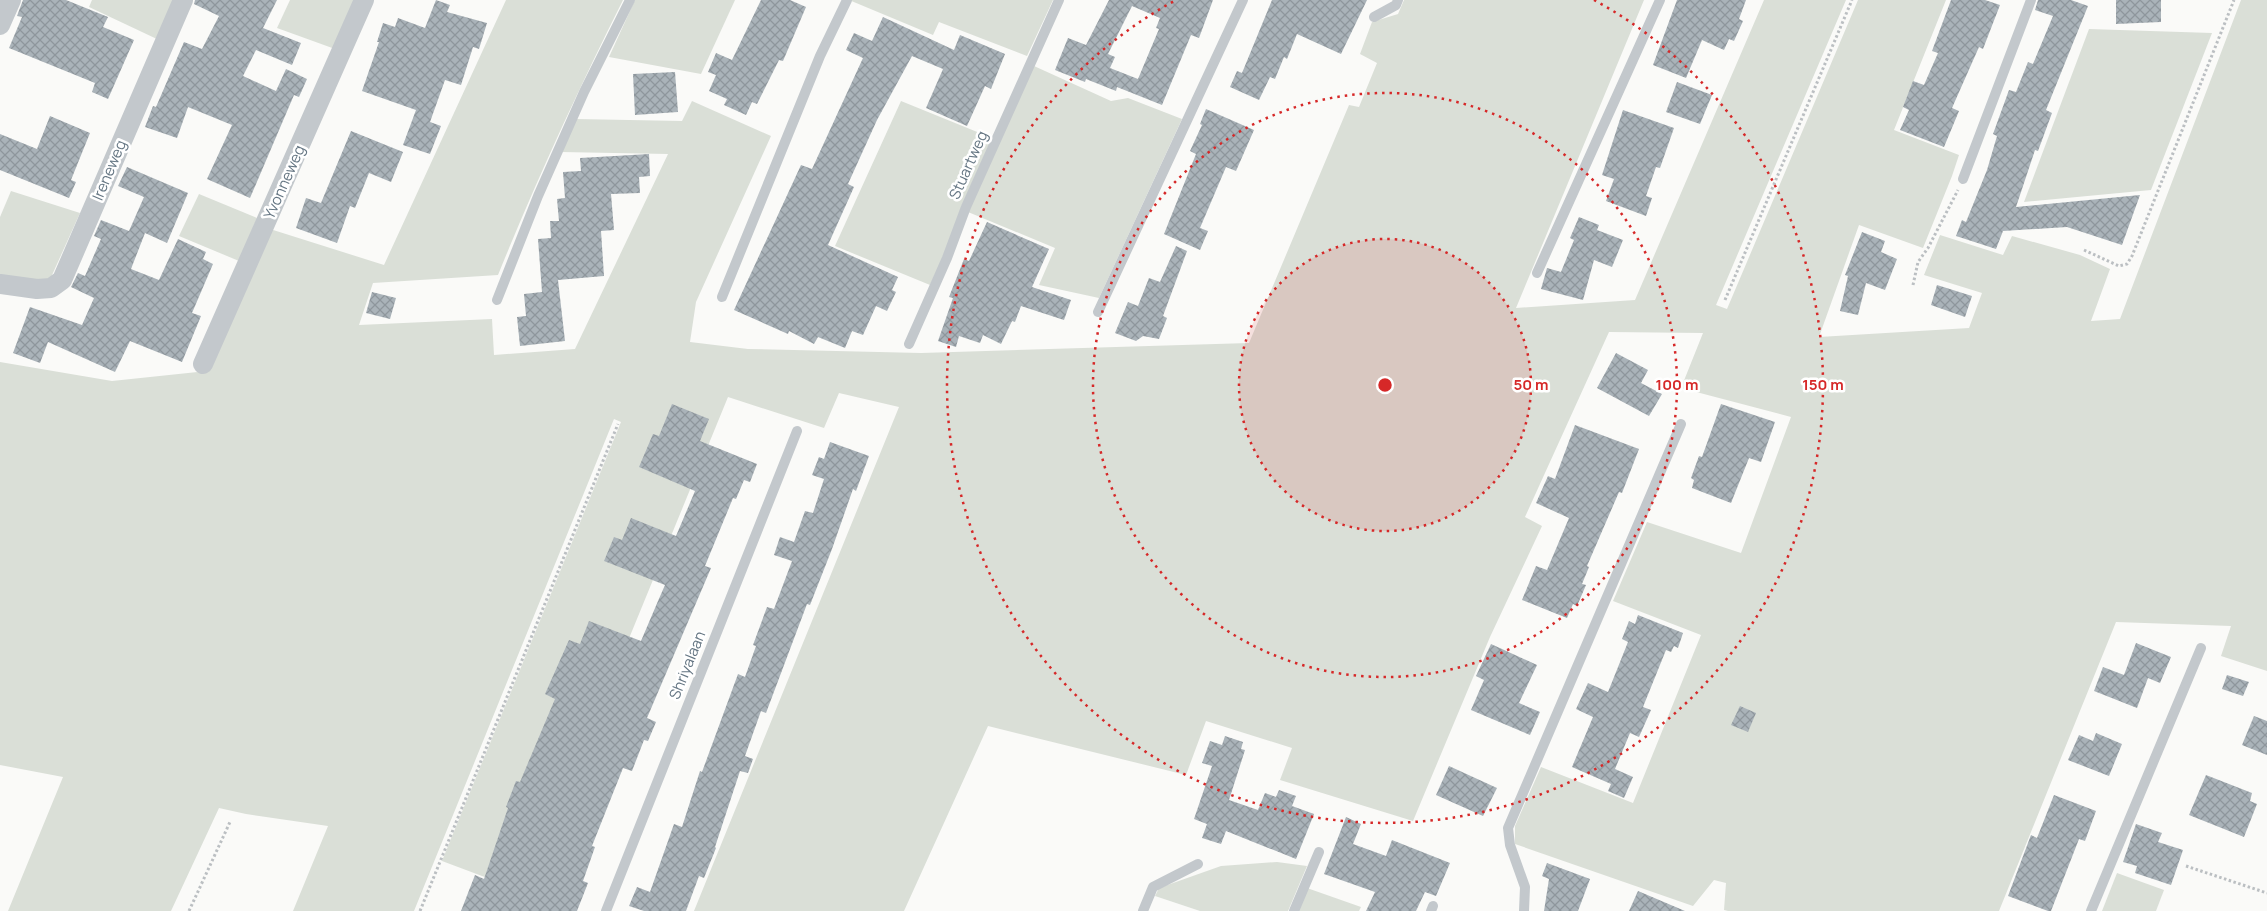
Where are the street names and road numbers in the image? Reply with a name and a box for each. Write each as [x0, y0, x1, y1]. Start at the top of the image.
street label: Stuartweg [944, 127, 992, 203]
street label: Ireneweg [87, 137, 131, 203]
street label: Yvonneweg [258, 142, 310, 222]
street label: Shriyalaan [664, 628, 710, 702]

